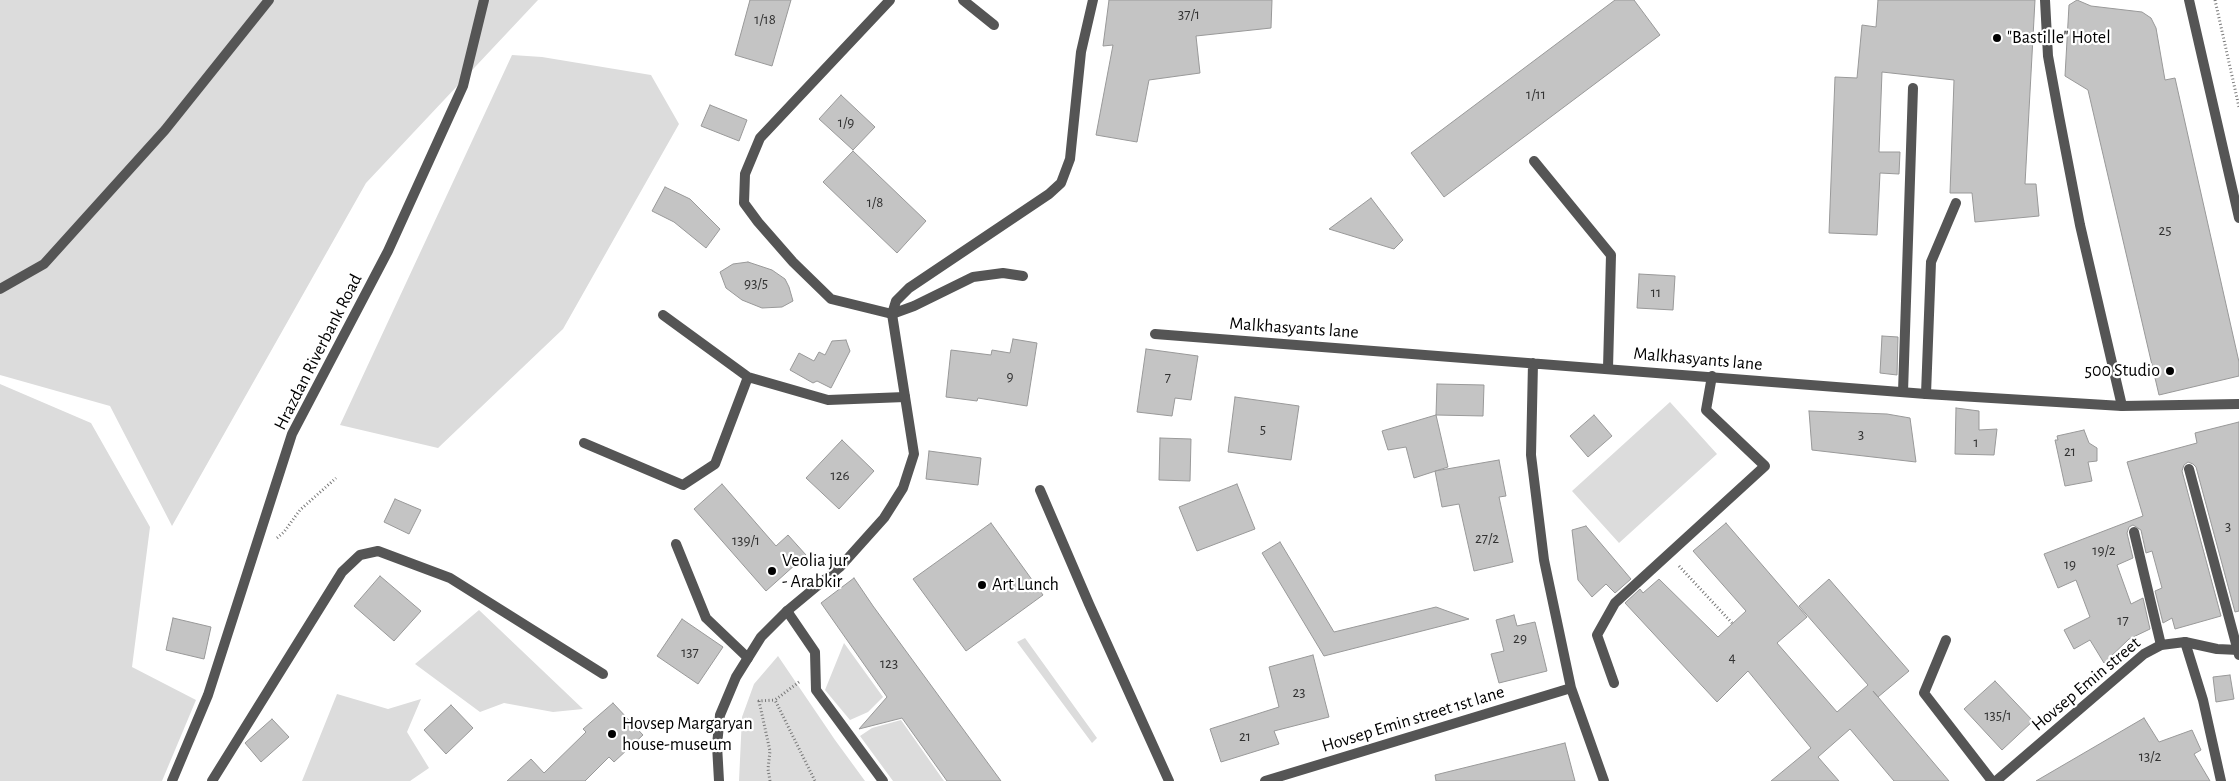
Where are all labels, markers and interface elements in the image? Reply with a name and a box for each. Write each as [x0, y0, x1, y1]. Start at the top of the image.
house number: 37/1 [1178, 5, 1200, 23]
house number: 1/18 [754, 10, 776, 28]
place label: "Bastille" Hotel [2007, 27, 2111, 49]
marker: "Bastille" Hotel [1991, 32, 2003, 44]
house number: 1/11 [1526, 85, 1546, 103]
house number: 1/9 [838, 113, 854, 131]
house number: 1/8 [867, 193, 883, 211]
house number: 25 [2158, 221, 2172, 239]
street label: Hrazdan Riverbank Road [269, 270, 367, 434]
house number: 93/5 [744, 274, 768, 292]
house number: 11 [1651, 283, 1661, 301]
street label: Malkhasyants lane [1229, 313, 1359, 343]
street label: Malkhasyants lane [1632, 343, 1764, 375]
place label: 500 Studio [2085, 360, 2160, 382]
marker: 500 Studio [2164, 365, 2176, 377]
house number: 9 [1006, 367, 1014, 385]
house number: 7 [1165, 368, 1171, 386]
house number: 5 [1260, 420, 1266, 438]
house number: 3 [1858, 425, 1864, 443]
house number: 1 [1973, 433, 1979, 451]
house number: 21 [2064, 442, 2076, 460]
house number: 126 [830, 466, 850, 484]
house number: 3 [2225, 517, 2231, 535]
house number: 27/2 [1475, 529, 1499, 547]
house number: 139/1 [732, 531, 760, 549]
house number: 19/2 [2092, 541, 2116, 559]
place label: Veolia jur - Arabkir [782, 550, 848, 592]
house number: 19 [2064, 555, 2076, 573]
marker: Veolia jur - Arabkir [766, 565, 778, 577]
place label: Art Lunch [992, 574, 1059, 596]
marker: Art Lunch [976, 579, 988, 591]
house number: 17 [2117, 611, 2129, 629]
house number: 29 [1513, 629, 1527, 647]
street label: Hovsep Emin street [2027, 632, 2145, 736]
house number: 137 [681, 643, 699, 661]
house number: 4 [1728, 648, 1736, 666]
house number: 123 [880, 654, 898, 672]
street label: Hovsep Emin street 1st lane [1319, 681, 1507, 757]
house number: 23 [1292, 683, 1306, 701]
house number: 135/1 [1984, 706, 2012, 724]
place label: Hovsep Margaryan house-museum [622, 713, 753, 756]
house number: 21 [1239, 727, 1251, 745]
marker: Hovsep Margaryan house-museum [606, 728, 618, 740]
house number: 13/2 [2139, 747, 2161, 765]

